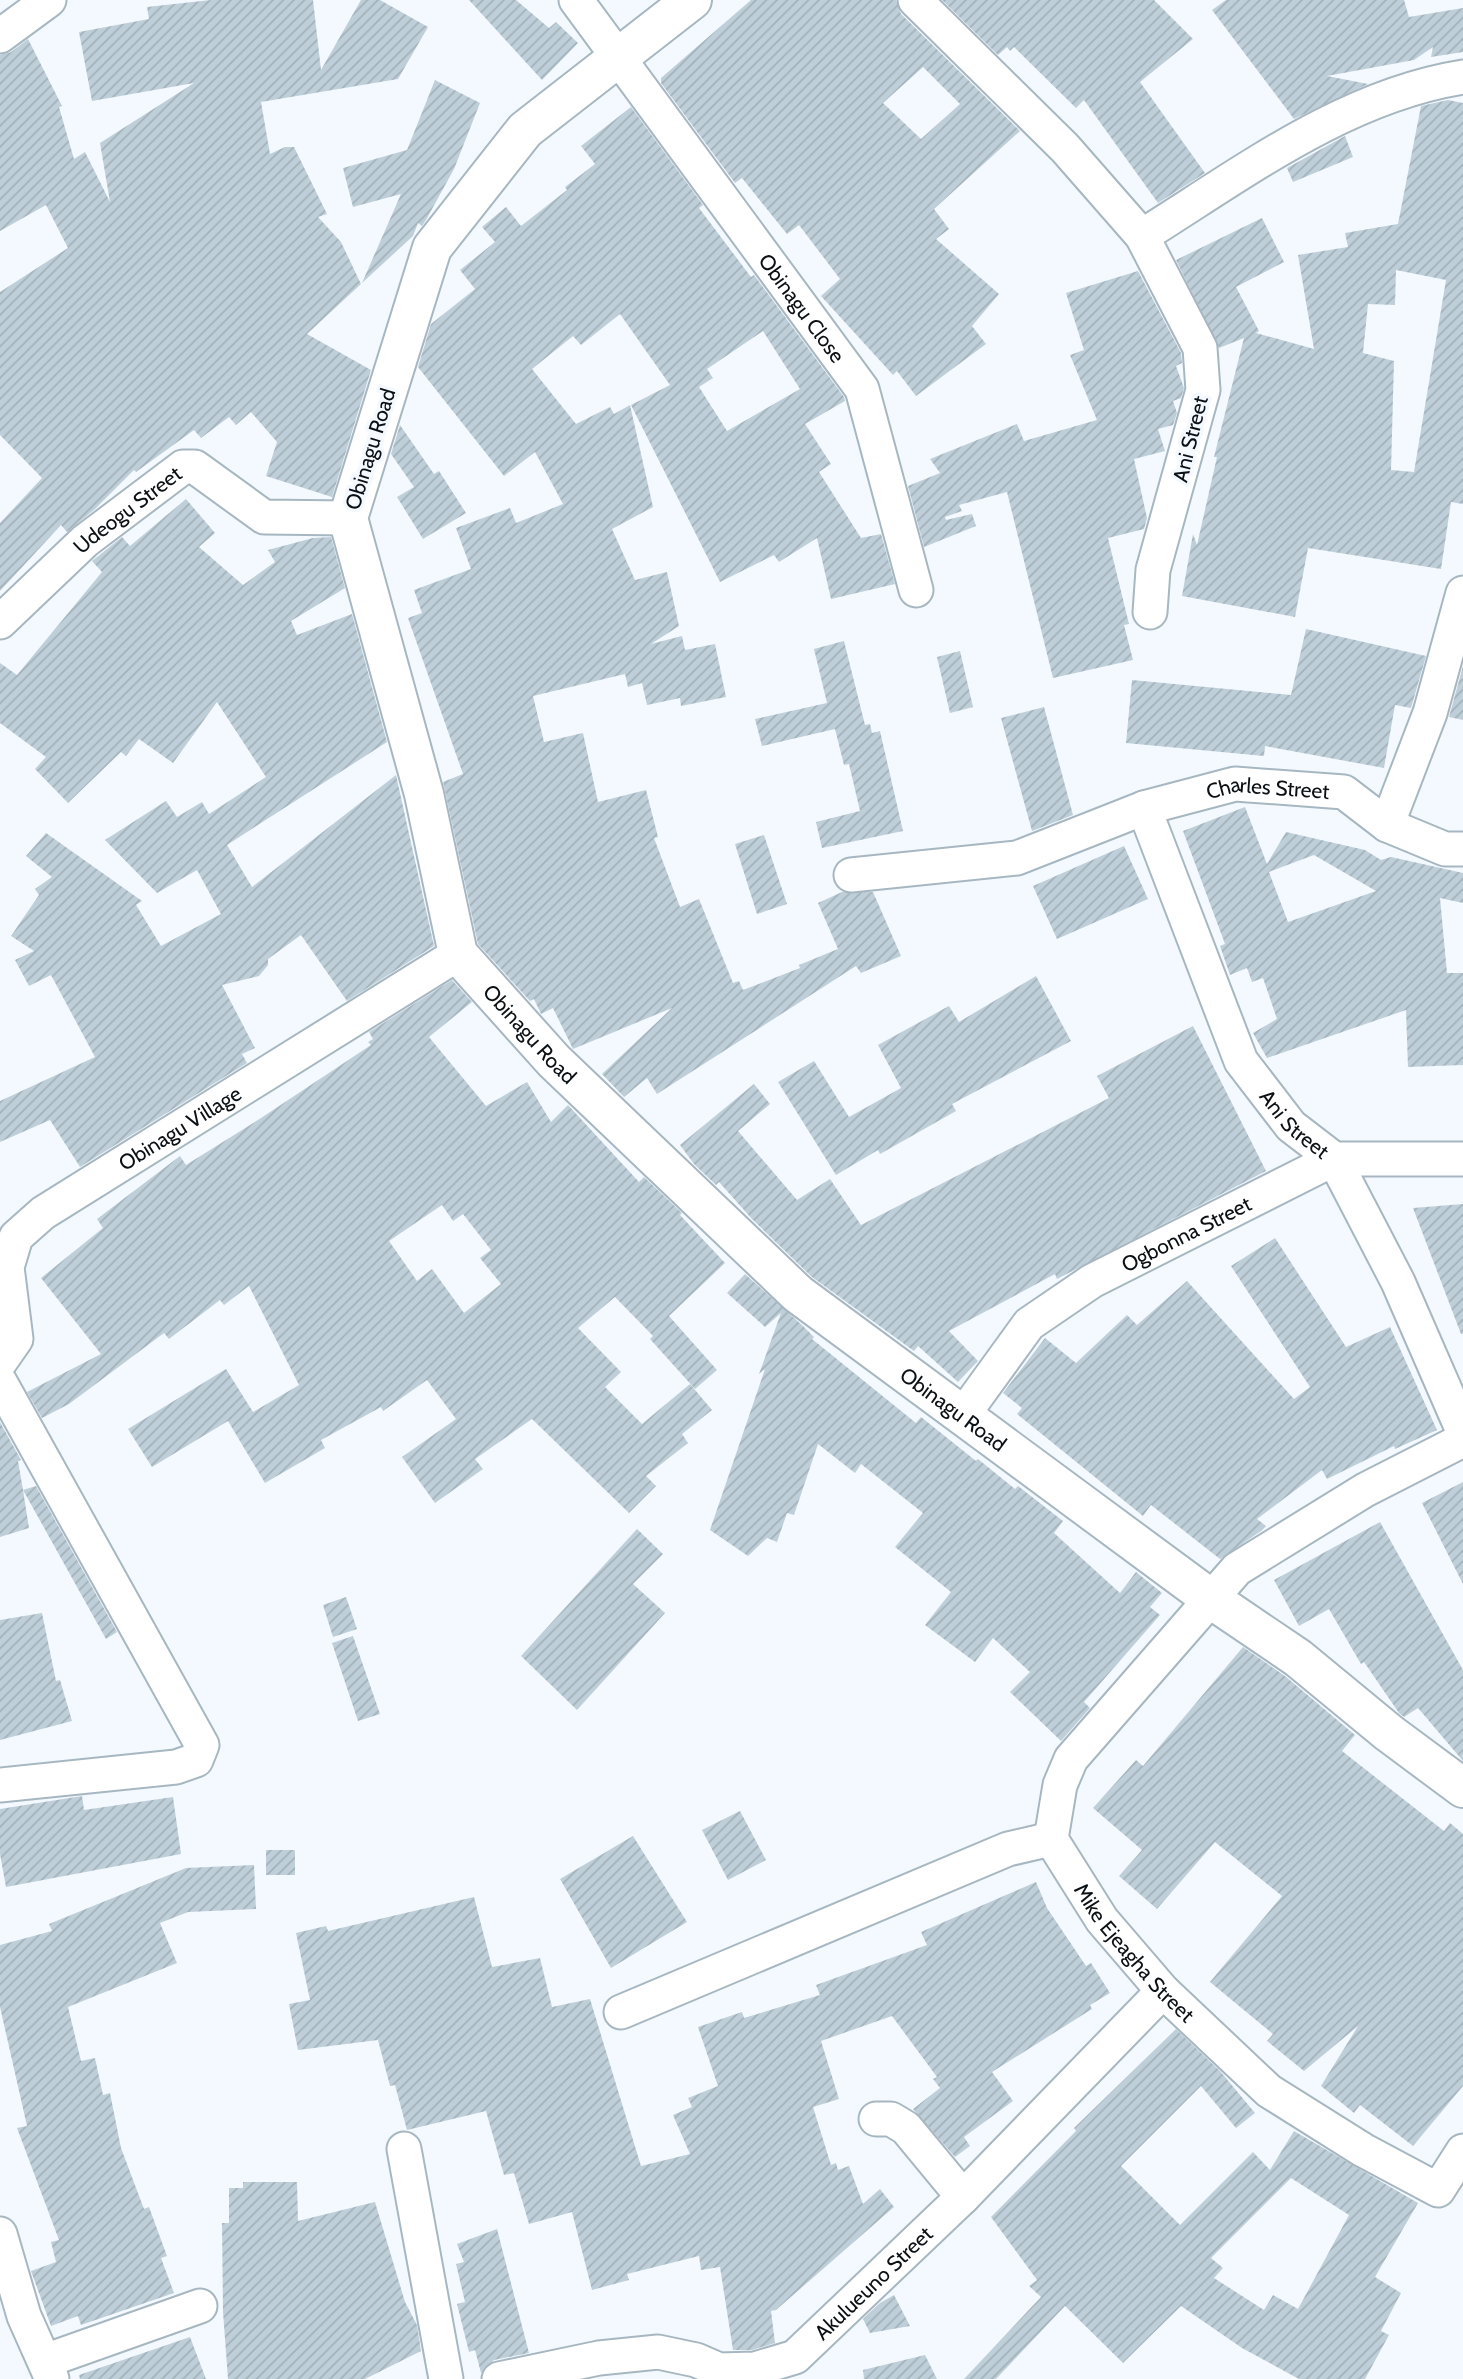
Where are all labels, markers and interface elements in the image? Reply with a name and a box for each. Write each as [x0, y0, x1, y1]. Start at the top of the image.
street label: Obinagu Close [754, 248, 851, 367]
street label: Obinagu Road [340, 385, 400, 513]
street label: Ani Street [1167, 393, 1213, 485]
street label: Udeogu Street [68, 460, 186, 558]
street label: Charles Street [1203, 771, 1330, 804]
street label: Obinagu Road [478, 979, 582, 1088]
street label: Obinagu Village [114, 1080, 246, 1175]
street label: Ani Street [1255, 1084, 1334, 1163]
street label: Ogbonna Street [1117, 1190, 1255, 1277]
street label: Obinagu Road [896, 1361, 1012, 1456]
street label: Mike Ejeagha Street [1069, 1878, 1200, 2027]
street label: Akulueuno Street [809, 2221, 937, 2345]

